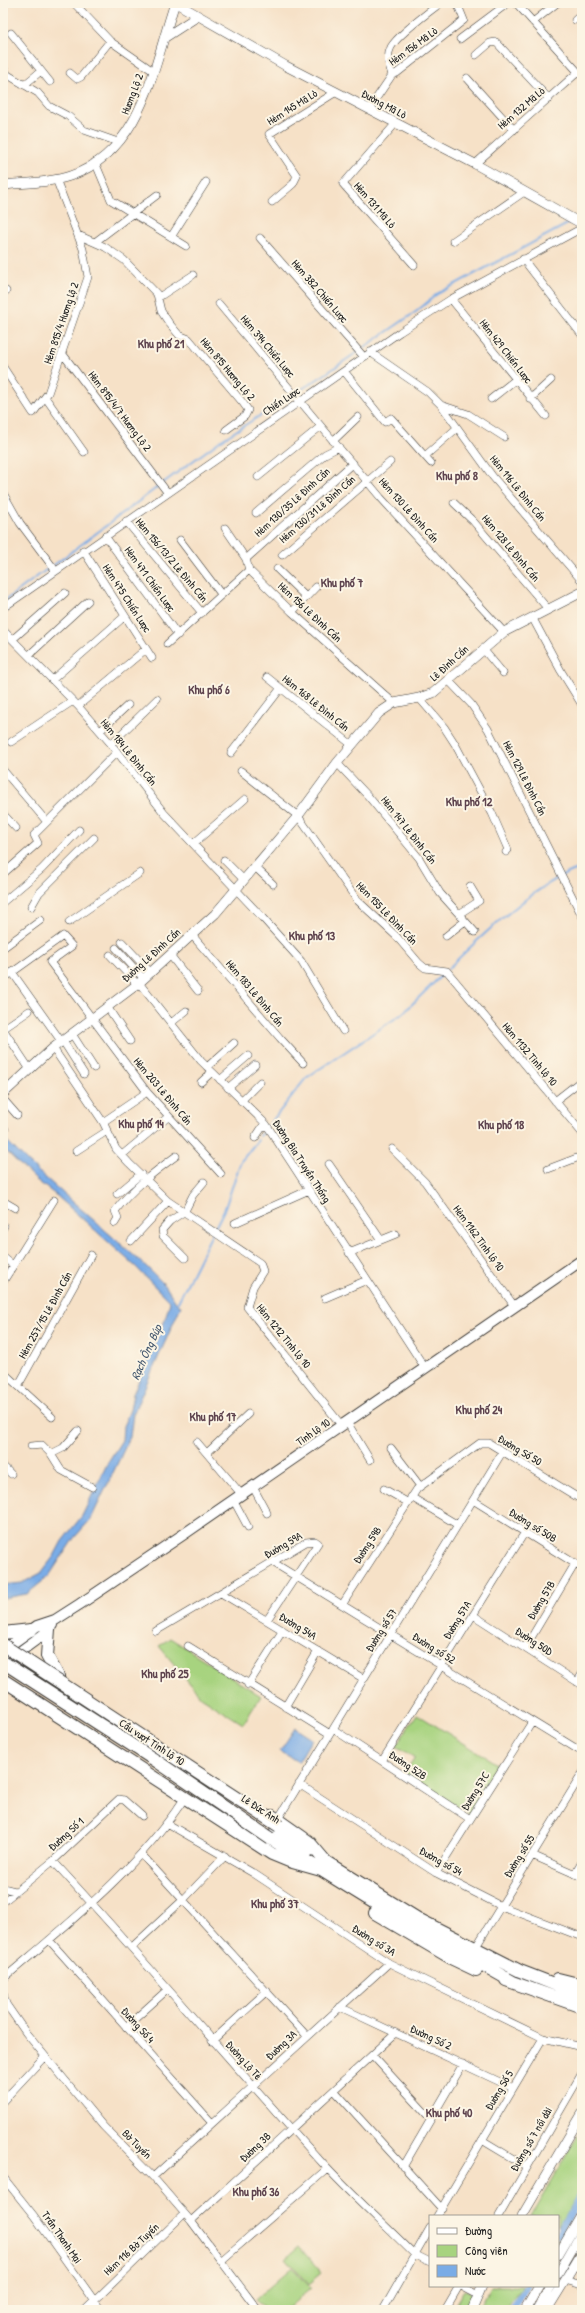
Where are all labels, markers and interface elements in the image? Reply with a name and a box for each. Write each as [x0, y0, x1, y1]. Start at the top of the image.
street label: Hẻm 156 Mã Lò [386, 23, 441, 68]
street label: Hương Lộ 2 [118, 72, 146, 116]
street label: Hẻm 132 Mã Lò [495, 83, 548, 132]
street label: Hẻm 145 Mã Lò [264, 86, 320, 128]
street label: Đường Mã Lò [359, 86, 409, 122]
street label: Hẻm 131 Mã Lò [351, 179, 399, 231]
street label: Hėm 382 Chiến Lược [289, 257, 352, 326]
street label: Hẻm 815/4 Hương lộ 2 [40, 280, 82, 366]
street label: Hẻm 394 Chiến Lược [238, 312, 299, 381]
street label: Hẻm 429 Chiến Lược [477, 316, 536, 386]
district label: Khu phố 21 [138, 335, 185, 353]
street label: Hẻm 815 Hương Lộ 2 [198, 335, 258, 403]
street label: Hẻm 815/4/7 Hương Lộ 2 [85, 368, 155, 454]
street label: Chiến Lược [260, 383, 303, 419]
street label: Hẻm 116 Lê Đình Cẩn [487, 452, 549, 524]
street label: Hẻm 130/35 Lê Đình Cẩn [251, 464, 333, 540]
district label: Khu phố 8 [436, 467, 479, 485]
street label: Hẻm 130/31 Lê Đình Cẩn [276, 472, 358, 546]
street label: Hẻm 130 Lê Đình Cẩn [376, 475, 442, 545]
street label: Hẻm 128 Lê Đình Cẩn [479, 512, 543, 584]
street label: Hẻm 156/13/2 Lê Đình Cẩn [133, 515, 211, 605]
street label: Hẻm 471 Chiến Lược [121, 543, 179, 615]
street label: Hẻm 475 Chiến Lược [100, 561, 155, 635]
district label: Khu phố 7 [321, 574, 363, 592]
street label: Hẻm 156 Lê Đình Cẩn [275, 579, 345, 645]
street label: Lê Đình Cẩn [427, 642, 471, 684]
street label: Hẻm 168 Lê Đình Cẩn [280, 672, 352, 734]
district label: Khu phố 6 [188, 681, 230, 699]
street label: Hẻm 184 Lê Đình Cẩn [98, 716, 160, 788]
street label: Hẻm 129 Lê Đình Cẩn [500, 738, 550, 818]
street label: Hẻm 147 Lê Đình Cẩn [378, 793, 440, 867]
district label: Khu phố 12 [446, 793, 493, 811]
street label: Hẻm 155 Lê Đình Cẩn [353, 879, 421, 947]
street label: Đường Lê Đình Cẩn [119, 925, 183, 985]
district label: Khu phố 13 [289, 927, 336, 945]
street label: Hẻm 183 Lê Đình Cẩn [223, 957, 287, 1029]
street label: Hẻm 1132 Tỉnh lộ 10 [499, 1019, 561, 1089]
street label: Hẻm 203 Lê Đình Cẩn [131, 1054, 195, 1128]
district label: Khu phố 14 [118, 1115, 164, 1133]
district label: Khu phố 18 [478, 1116, 525, 1134]
street label: Đường Bia Truyền Thống [270, 1117, 334, 1205]
street label: Hẻm 1162 Tỉnh lộ 10 [450, 1202, 508, 1274]
street label: Hẻm 257/15 Lê Đình Cẩn [15, 1269, 75, 1361]
street label: Hẻm 1212 Tỉnh lộ 10 [254, 1301, 314, 1371]
water label: Rạch Ông Búp [126, 1321, 166, 1382]
district label: Khu phố 24 [456, 1401, 503, 1419]
district label: Khu phố 17 [190, 1408, 237, 1426]
street label: Tỉnh lộ 10 [293, 1415, 333, 1449]
street label: Đường Số 50 [495, 1431, 545, 1469]
street label: Đường số 50B [507, 1505, 560, 1545]
street label: Đường 59B [350, 1523, 384, 1566]
street label: Đường 59A [262, 1528, 305, 1561]
street label: Đường 57B [524, 1578, 558, 1622]
street label: Đường 57A [440, 1598, 475, 1642]
street label: Đường số 57 [362, 1606, 400, 1654]
street label: Đường 54A [277, 1609, 320, 1643]
street label: Đường 50D [513, 1624, 556, 1659]
street label: Đường số 52 [410, 1629, 458, 1667]
district label: Khu phố 25 [141, 1665, 190, 1683]
street label: Cầu vượt Tỉnh lộ 10 [117, 1716, 187, 1768]
street label: Đường 52B [386, 1747, 430, 1783]
street label: Đường 57C [458, 1769, 492, 1813]
street label: Lê Đức Anh [239, 1791, 283, 1827]
street label: Đường Số 1 [45, 1814, 87, 1854]
street label: Đường số 55 [500, 1832, 538, 1880]
street label: Đường số 54 [417, 1843, 465, 1879]
district label: Khu phố 37 [251, 1895, 299, 1913]
street label: Đường số 3A [350, 1921, 399, 1959]
street label: Đường Số 4 [118, 2004, 158, 2046]
street label: Đường Số 2 [408, 2021, 454, 2053]
street label: Đường 3A [262, 2027, 300, 2063]
street label: Đường Lộ Tẻ [223, 2038, 266, 2083]
street label: Đường Số 5 [482, 2067, 516, 2112]
district label: Khu phố 40 [426, 2104, 473, 2122]
street label: Đường số 7 nối dài [507, 2104, 555, 2174]
street label: Bờ Tuyến [119, 2126, 155, 2162]
street label: Đường 3B [236, 2129, 274, 2165]
district label: Khu phố 36 [233, 2183, 280, 2201]
street label: Trần Thanh Mại [39, 2208, 85, 2266]
legend [429, 2215, 559, 2287]
street label: Hẻm 116 Bờ Tuyến [100, 2220, 162, 2278]
text: Đường [465, 2222, 492, 2239]
text: Công viên [465, 2242, 508, 2259]
text: Nước [465, 2262, 486, 2279]

